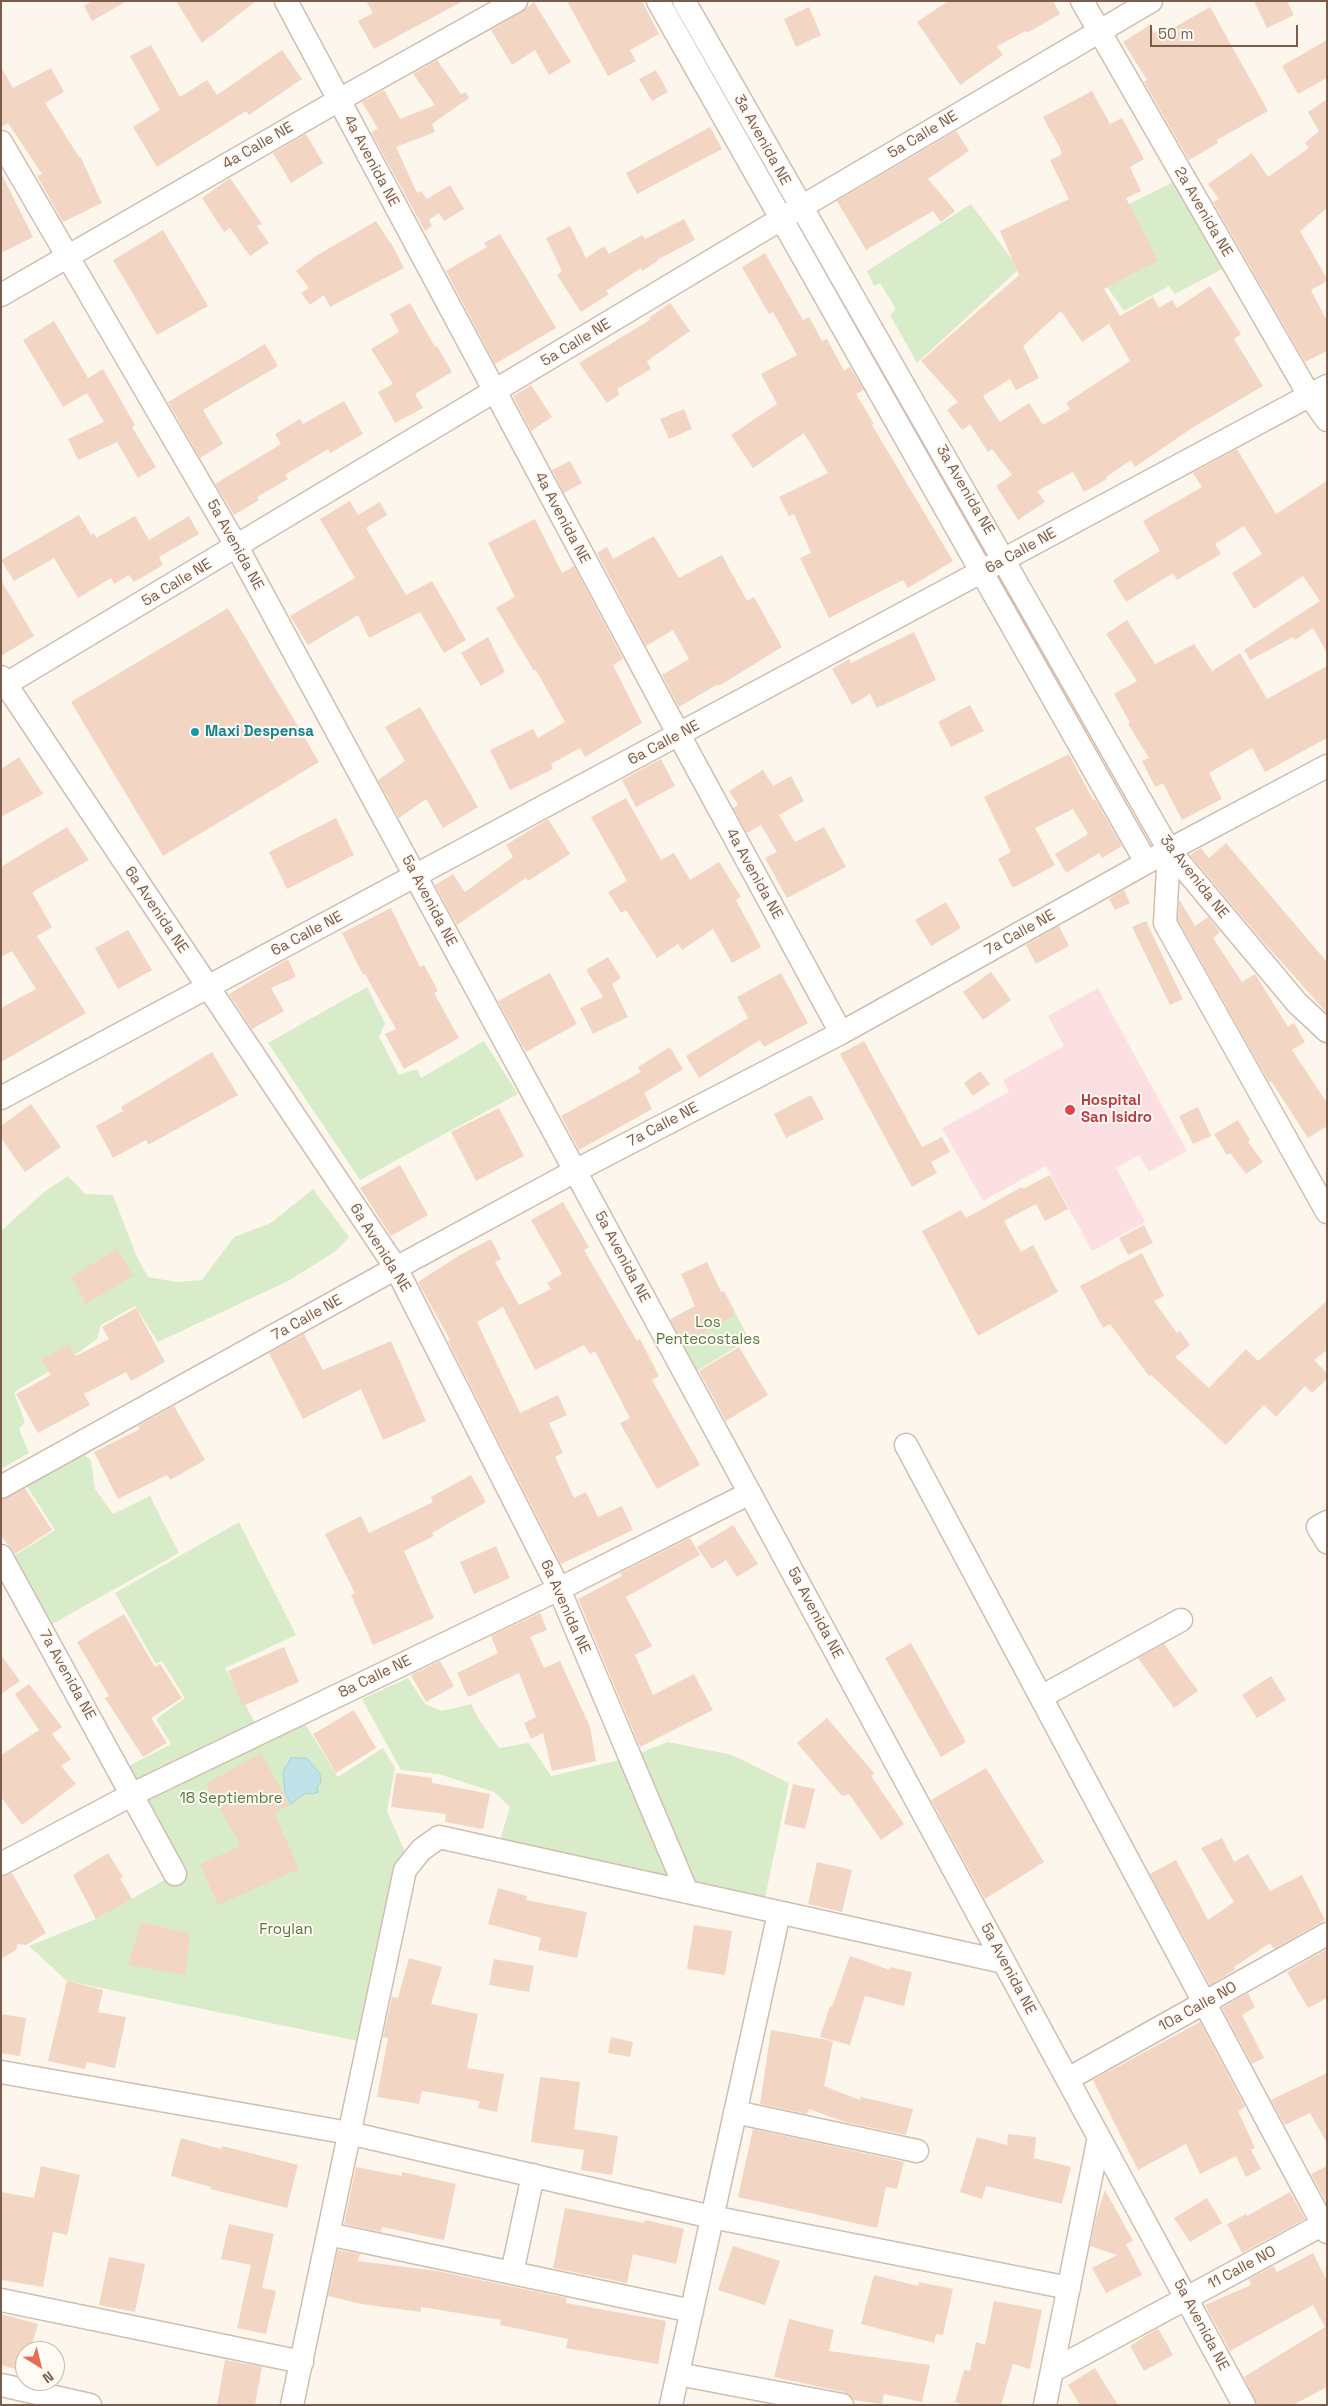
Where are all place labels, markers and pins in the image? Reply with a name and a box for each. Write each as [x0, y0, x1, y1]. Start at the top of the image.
place label: Maxi Despensa [205, 723, 314, 741]
marker: Maxi Despensa [189, 726, 201, 738]
place label: Hospital San Isidro [1081, 1092, 1152, 1127]
marker: Hospital San Isidro [1063, 1103, 1077, 1117]

